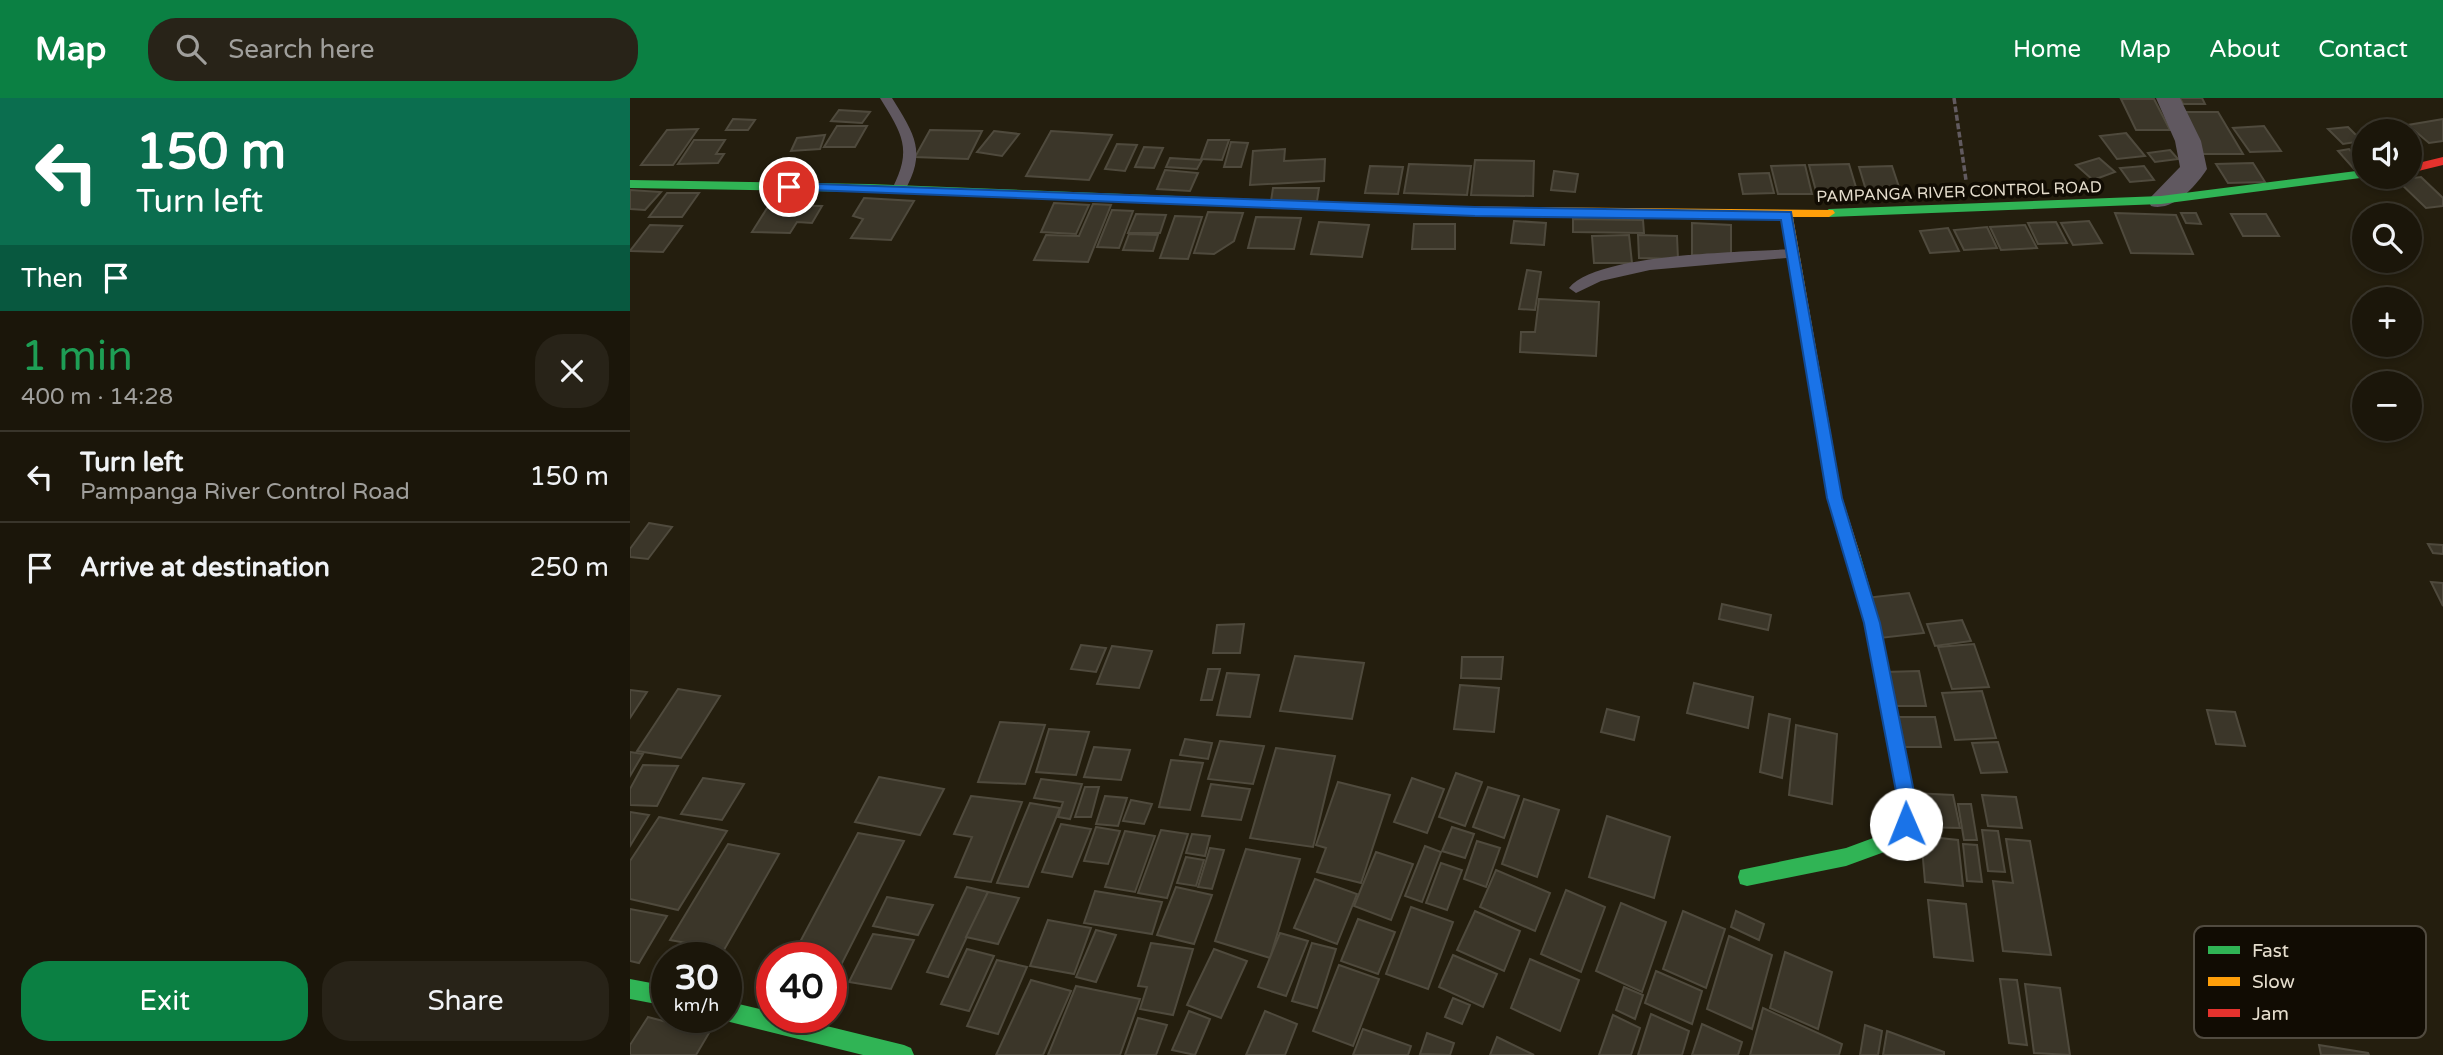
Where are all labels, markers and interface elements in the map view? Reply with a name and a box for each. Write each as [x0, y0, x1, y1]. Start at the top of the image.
search box [148, 18, 638, 81]
text: Map [35, 30, 106, 69]
icon: search [172, 30, 210, 68]
text: Search here [228, 34, 374, 65]
text: Home [2013, 35, 2081, 64]
text: Map [2119, 35, 2171, 64]
text: About [2209, 35, 2280, 64]
text: Contact [2318, 35, 2408, 64]
map controls [2352, 119, 2422, 441]
button: sound [2352, 119, 2422, 189]
text: 150 m [136, 123, 286, 182]
icon: left [21, 126, 112, 217]
pin [759, 157, 819, 217]
icon: arrive [770, 168, 808, 206]
street label: PAMPANGA RIVER CONTROL ROAD [1816, 177, 2102, 207]
text: Turn left [136, 183, 263, 221]
button: search [2352, 203, 2422, 273]
icon: arrive [97, 259, 135, 297]
text: Then [21, 263, 83, 294]
button: + [2352, 287, 2422, 357]
text: 1 min [21, 331, 133, 382]
button: close [535, 334, 609, 408]
button: − [2352, 371, 2422, 441]
text: 400 m · 14:28 [21, 383, 173, 411]
text: Turn left [80, 447, 183, 478]
icon: left [21, 458, 59, 496]
text: 150 m [529, 461, 609, 492]
text: Pampanga River Control Road [80, 478, 410, 506]
icon: arrive [21, 549, 59, 587]
text: Arrive at destination [80, 552, 330, 583]
text: 250 m [529, 552, 609, 583]
position arrow [1869, 787, 1943, 861]
legend [2194, 926, 2426, 1038]
text: Fast [2252, 940, 2289, 962]
speed limit sign: 40 [756, 942, 847, 1033]
text: 30 [675, 957, 718, 999]
button: Exit [21, 961, 308, 1041]
button: Share [322, 961, 609, 1041]
text: Slow [2252, 971, 2295, 993]
text: km/h [674, 994, 719, 1016]
text: Jam [2252, 1003, 2289, 1025]

